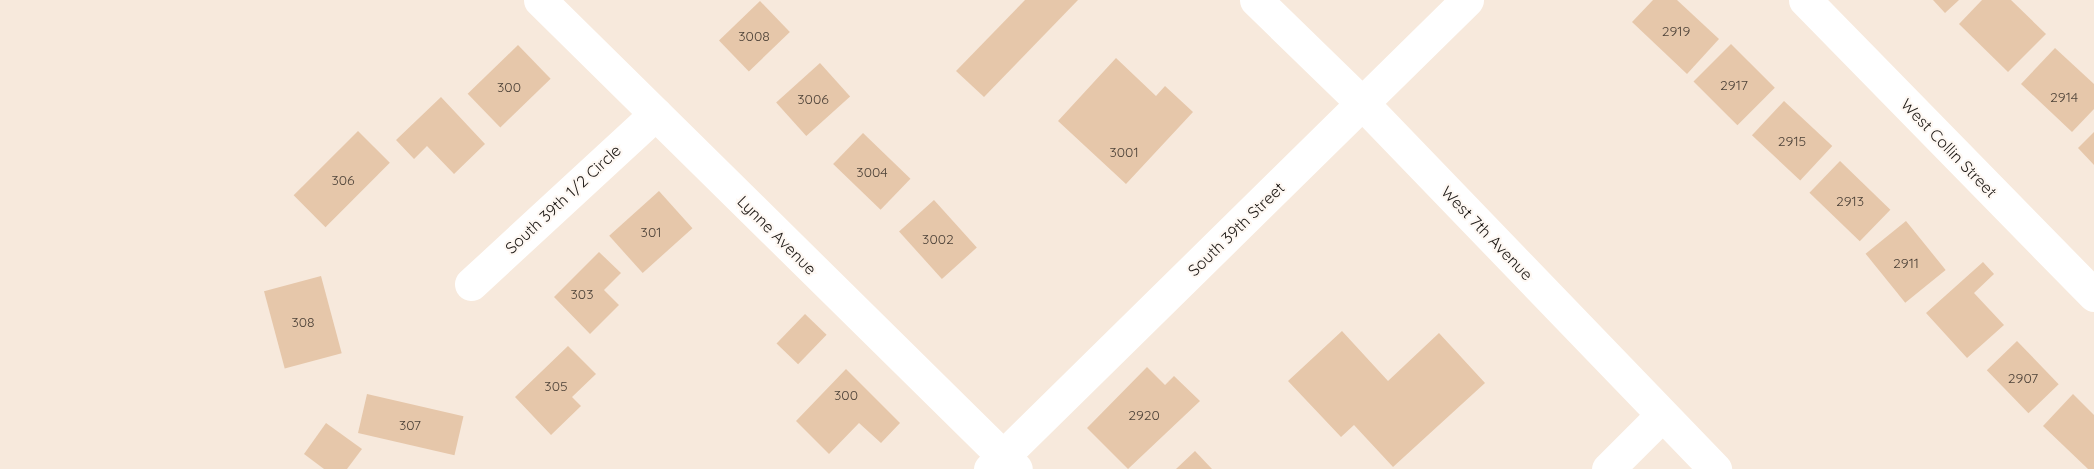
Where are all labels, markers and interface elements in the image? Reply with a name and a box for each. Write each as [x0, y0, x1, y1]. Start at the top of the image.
house number: 2919 [1662, 23, 1690, 39]
house number: 3008 [738, 28, 770, 44]
house number: 2917 [1720, 77, 1748, 93]
house number: 300 [497, 79, 521, 95]
house number: 2914 [2050, 89, 2078, 105]
house number: 3006 [797, 91, 829, 107]
street label: West Collin Street [1897, 95, 2001, 201]
house number: 2915 [1778, 133, 1806, 149]
street label: South 39th 1/2 Circle [501, 141, 625, 257]
house number: 3001 [1109, 144, 1139, 160]
house number: 3004 [856, 164, 888, 180]
house number: 306 [331, 172, 355, 188]
street label: South 39th Street [1184, 178, 1288, 280]
street label: West 7th Avenue [1437, 182, 1537, 284]
street label: Lynne Avenue [733, 191, 821, 279]
house number: 2913 [1836, 193, 1864, 209]
house number: 301 [641, 224, 661, 240]
house number: 3002 [922, 231, 954, 247]
house number: 2911 [1893, 255, 1919, 271]
house number: 303 [570, 286, 594, 302]
house number: 308 [291, 314, 315, 330]
house number: 2907 [2008, 370, 2038, 386]
house number: 305 [544, 378, 568, 394]
house number: 300 [834, 387, 858, 403]
house number: 2920 [1128, 407, 1160, 423]
house number: 307 [399, 417, 421, 433]

